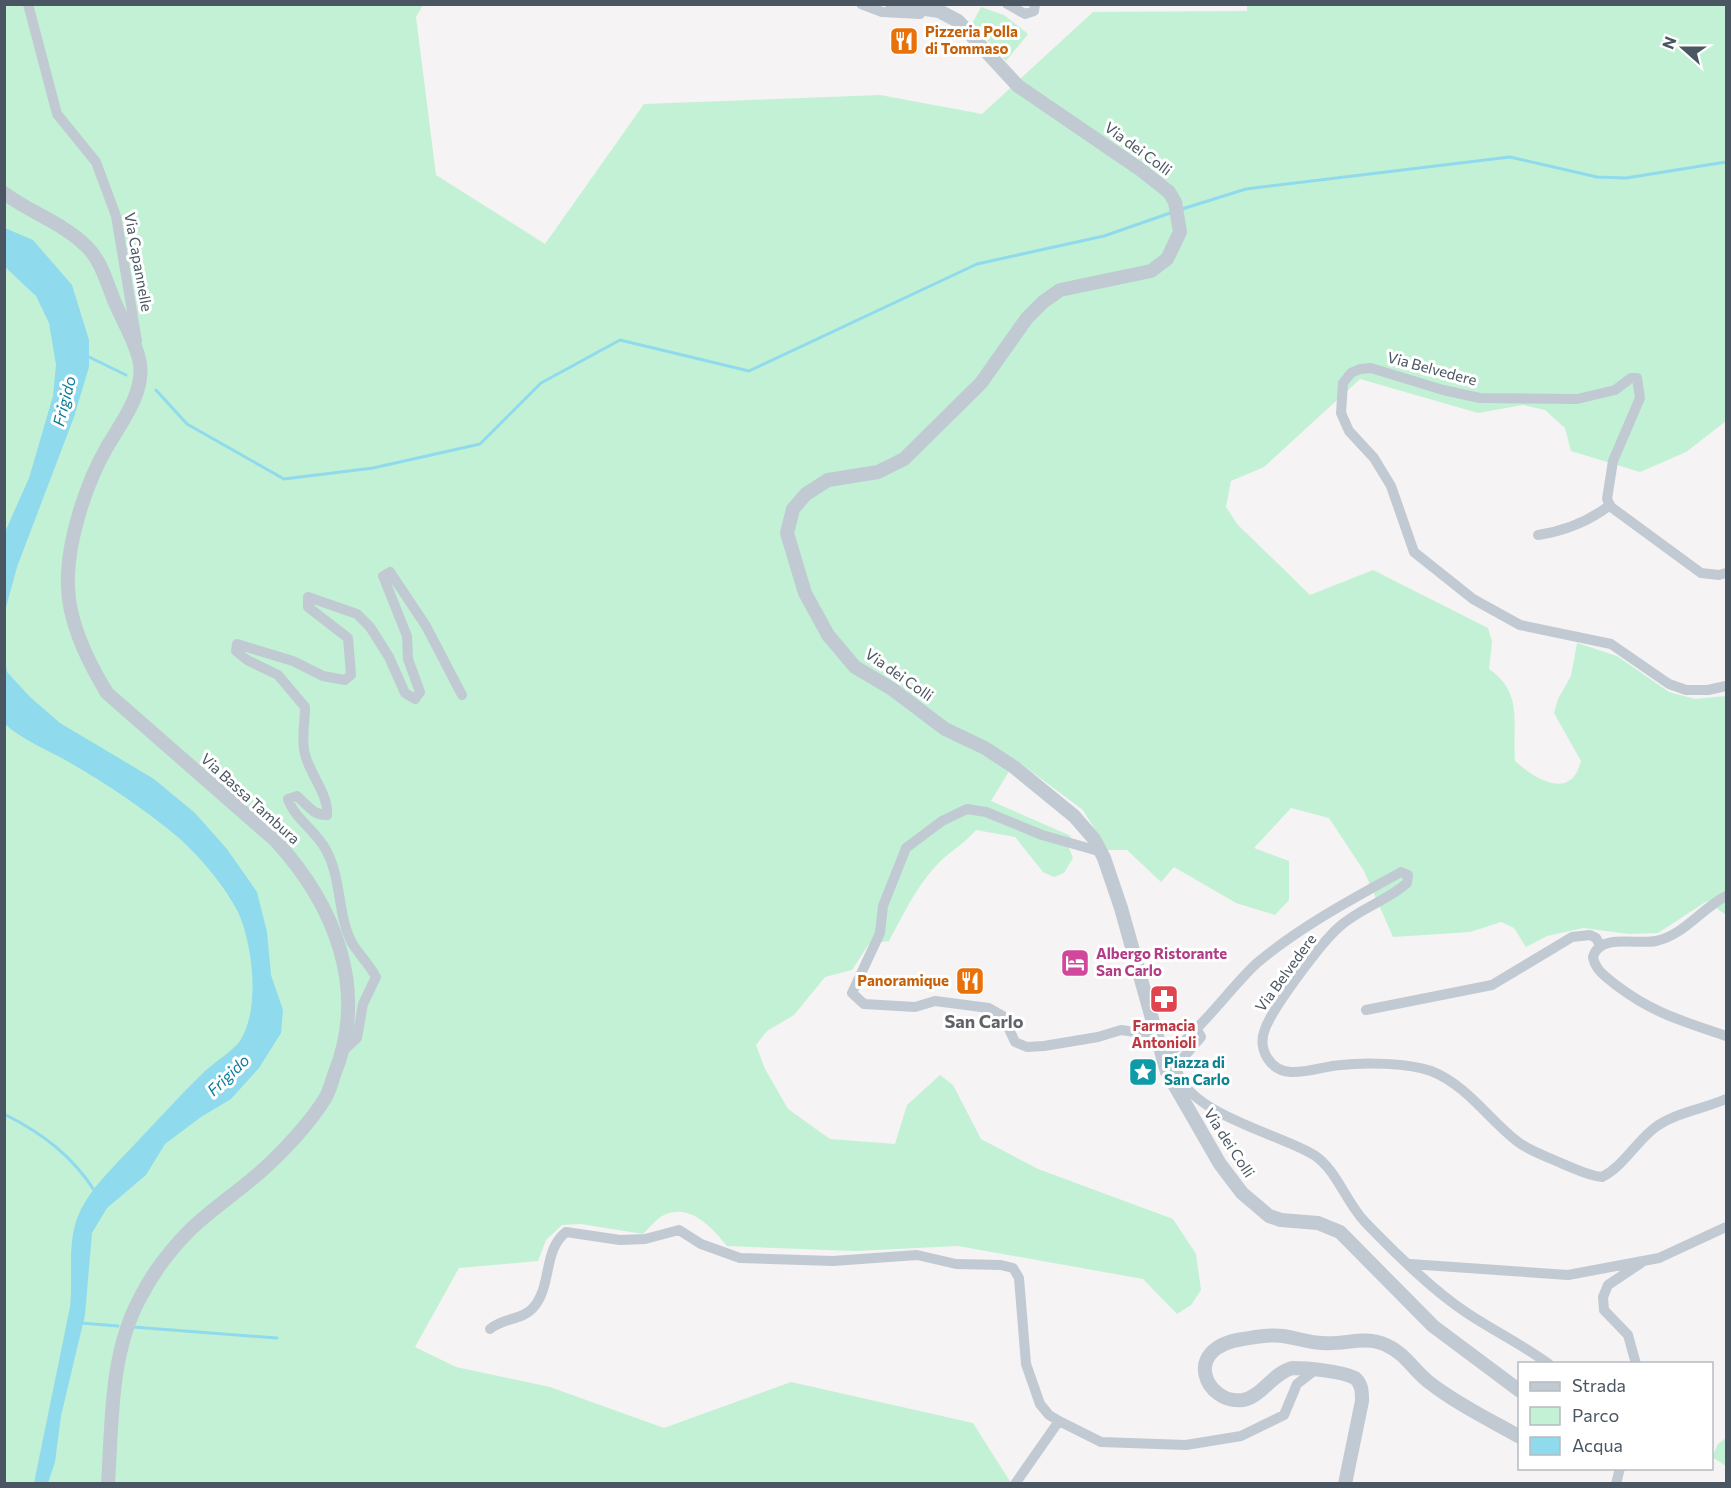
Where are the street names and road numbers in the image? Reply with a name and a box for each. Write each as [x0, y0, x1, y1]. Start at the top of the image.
street label: Via dei Colli [1101, 118, 1176, 179]
street label: Via Capannelle [121, 211, 157, 313]
street label: Via Belvedere [1386, 347, 1479, 389]
street label: Via dei Colli [862, 644, 937, 704]
street label: Via Bassa Tambura [197, 749, 304, 847]
street label: Via Belvedere [1251, 930, 1320, 1015]
street label: Via dei Colli [1201, 1104, 1259, 1180]

